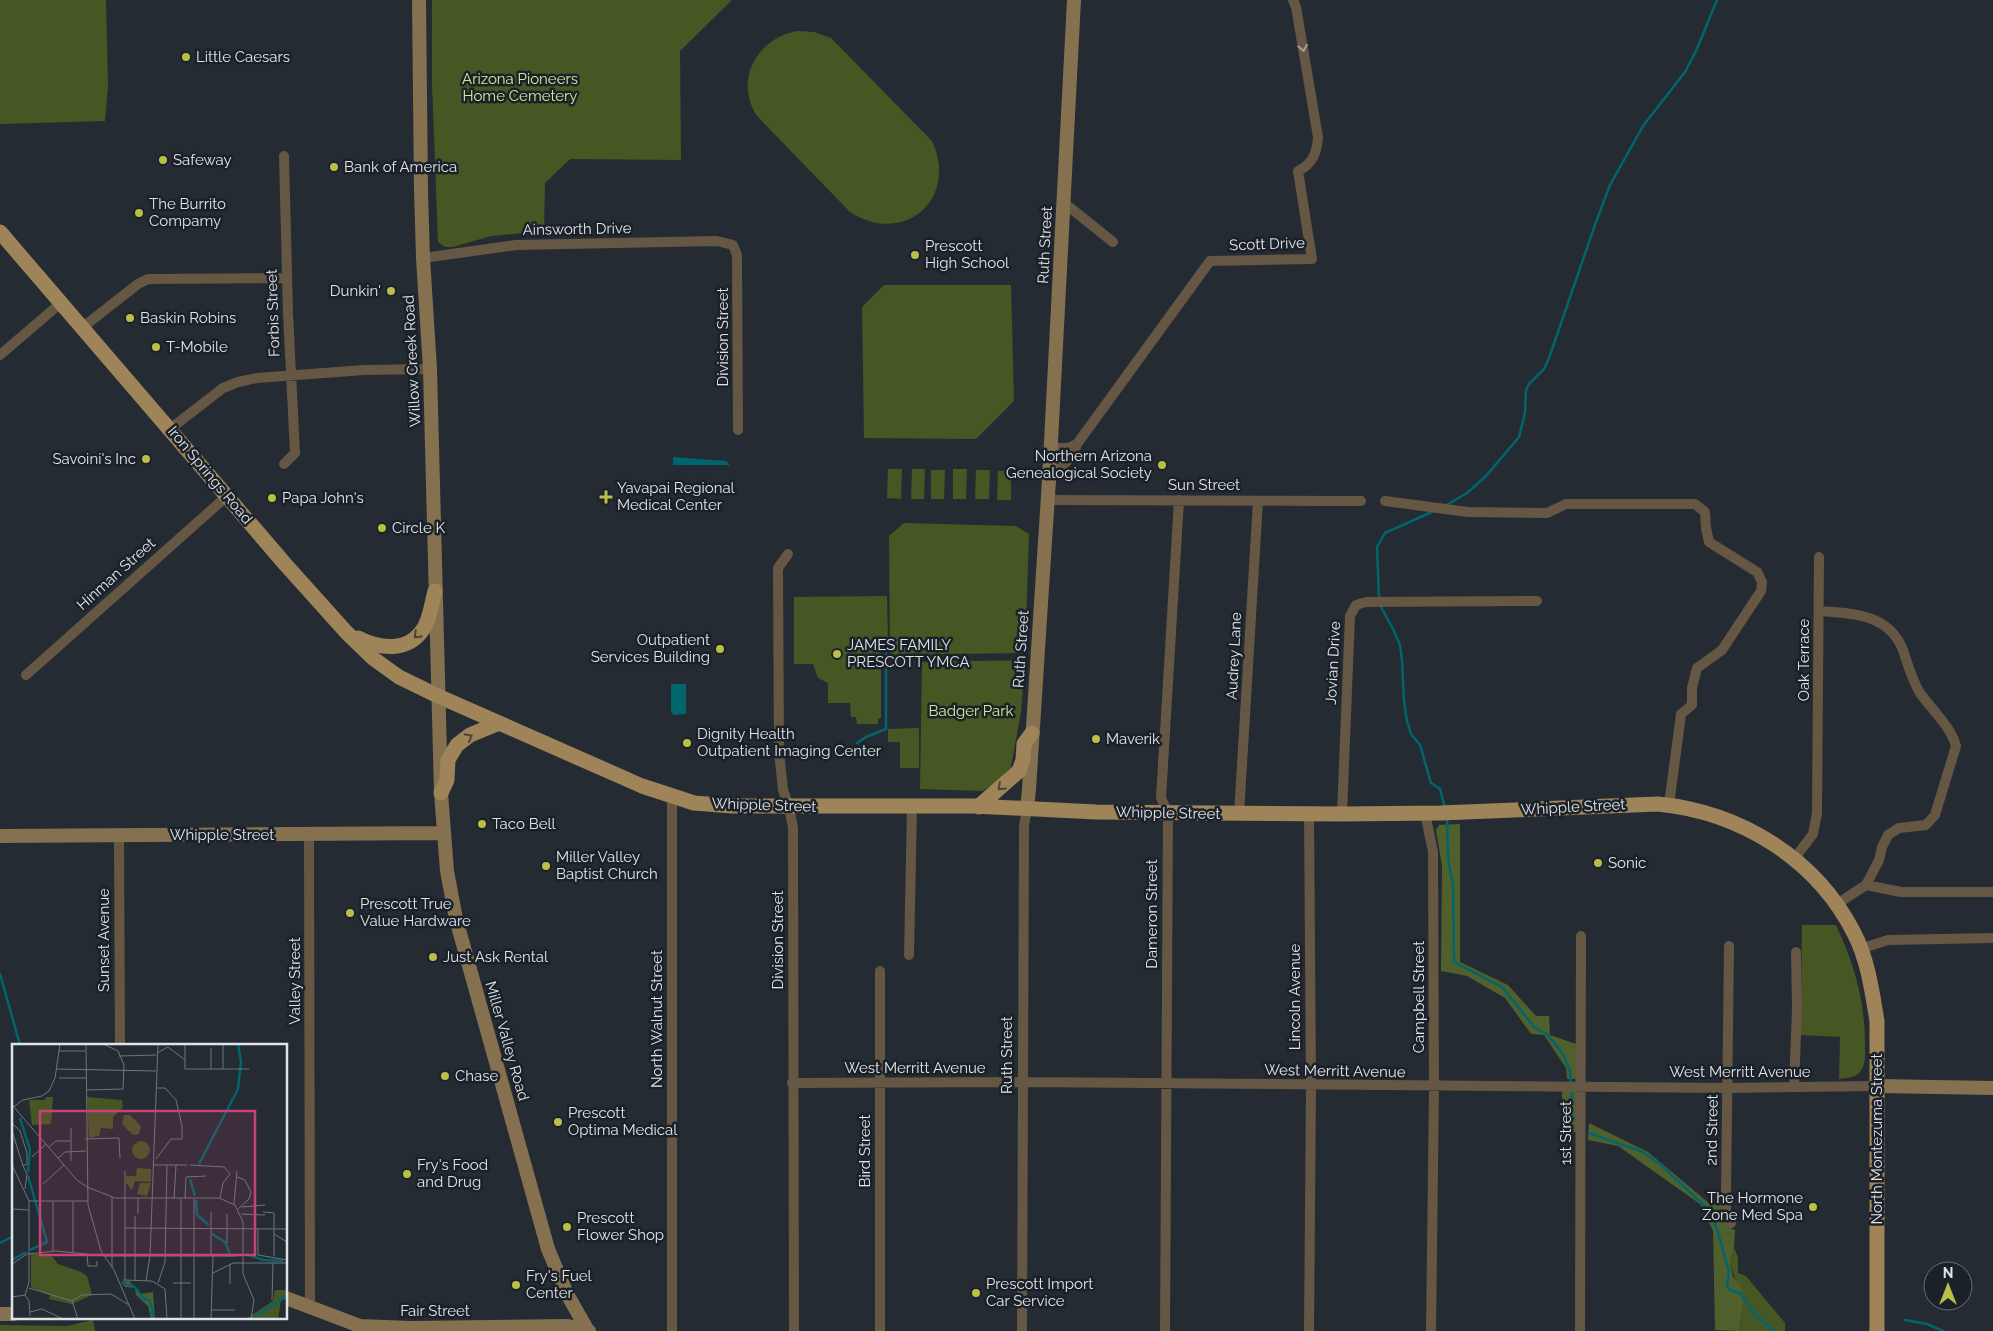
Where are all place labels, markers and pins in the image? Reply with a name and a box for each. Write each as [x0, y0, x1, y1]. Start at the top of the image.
place label: Little Caesars [196, 48, 290, 66]
marker: Little Caesars [180, 51, 192, 63]
place label: Safeway [173, 151, 232, 169]
marker: Safeway [157, 154, 169, 166]
place label: Bank of America [344, 158, 457, 176]
marker: Bank of America [328, 161, 340, 173]
place label: The Burrito Compamy [149, 195, 226, 230]
marker: The Burrito Compamy [133, 207, 145, 219]
place label: Prescott High School [925, 237, 1010, 272]
marker: Prescott High School [909, 249, 921, 261]
place label: Dunkin' [330, 282, 381, 300]
marker: Dunkin' [385, 285, 397, 297]
place label: Baskin Robins [140, 309, 236, 327]
marker: Baskin Robins [124, 312, 136, 324]
place label: T-Mobile [166, 338, 228, 356]
marker: T-Mobile [150, 341, 162, 353]
place label: Northern Arizona Genealogical Society [1006, 447, 1152, 482]
place label: Savoini's Inc [52, 450, 136, 468]
marker: Savoini's Inc [140, 453, 152, 465]
marker: Northern Arizona Genealogical Society [1156, 459, 1168, 471]
place label: Yavapai Regional Medical Center [617, 479, 736, 514]
place label: Papa John's [282, 489, 364, 507]
marker: Yavapai Regional Medical Center [599, 490, 613, 504]
marker: Papa John's [266, 492, 278, 504]
place label: Circle K [392, 519, 446, 537]
marker: Circle K [376, 522, 388, 534]
place label: Outpatient Services Building [591, 631, 710, 666]
place label: JAMES FAMILY PRESCOTT YMCA [847, 636, 970, 671]
marker: Outpatient Services Building [714, 643, 726, 655]
marker: JAMES FAMILY PRESCOTT YMCA [831, 648, 843, 660]
place label: Dignity Health Outpatient Imaging Center [697, 725, 882, 760]
place label: Maverik [1106, 730, 1160, 748]
marker: Maverik [1090, 733, 1102, 745]
marker: Dignity Health Outpatient Imaging Center [681, 737, 693, 749]
place label: Taco Bell [492, 815, 557, 833]
marker: Taco Bell [476, 818, 488, 830]
place label: Miller Valley Baptist Church [556, 848, 658, 883]
place label: Sonic [1608, 854, 1646, 872]
marker: Sonic [1592, 857, 1604, 869]
marker: Miller Valley Baptist Church [540, 860, 552, 872]
place label: Prescott True Value Hardware [360, 895, 471, 930]
marker: Prescott True Value Hardware [344, 907, 356, 919]
place label: Just Ask Rental [443, 948, 549, 966]
marker: Just Ask Rental [427, 951, 439, 963]
place label: Chase [455, 1067, 498, 1085]
marker: Chase [439, 1070, 451, 1082]
place label: Prescott Optima Medical [568, 1104, 678, 1139]
marker: Prescott Optima Medical [552, 1116, 564, 1128]
place label: Fry's Food and Drug [417, 1156, 488, 1191]
marker: Fry's Food and Drug [401, 1168, 413, 1180]
place label: The Hormone Zone Med Spa [1702, 1189, 1803, 1224]
marker: The Hormone Zone Med Spa [1807, 1201, 1819, 1213]
place label: Prescott Flower Shop [577, 1209, 664, 1244]
marker: Prescott Flower Shop [561, 1221, 573, 1233]
place label: Fry's Fuel Center [526, 1267, 593, 1302]
place label: Prescott Import Car Service [986, 1275, 1093, 1310]
marker: Fry's Fuel Center [510, 1279, 522, 1291]
marker: Prescott Import Car Service [970, 1287, 982, 1299]

